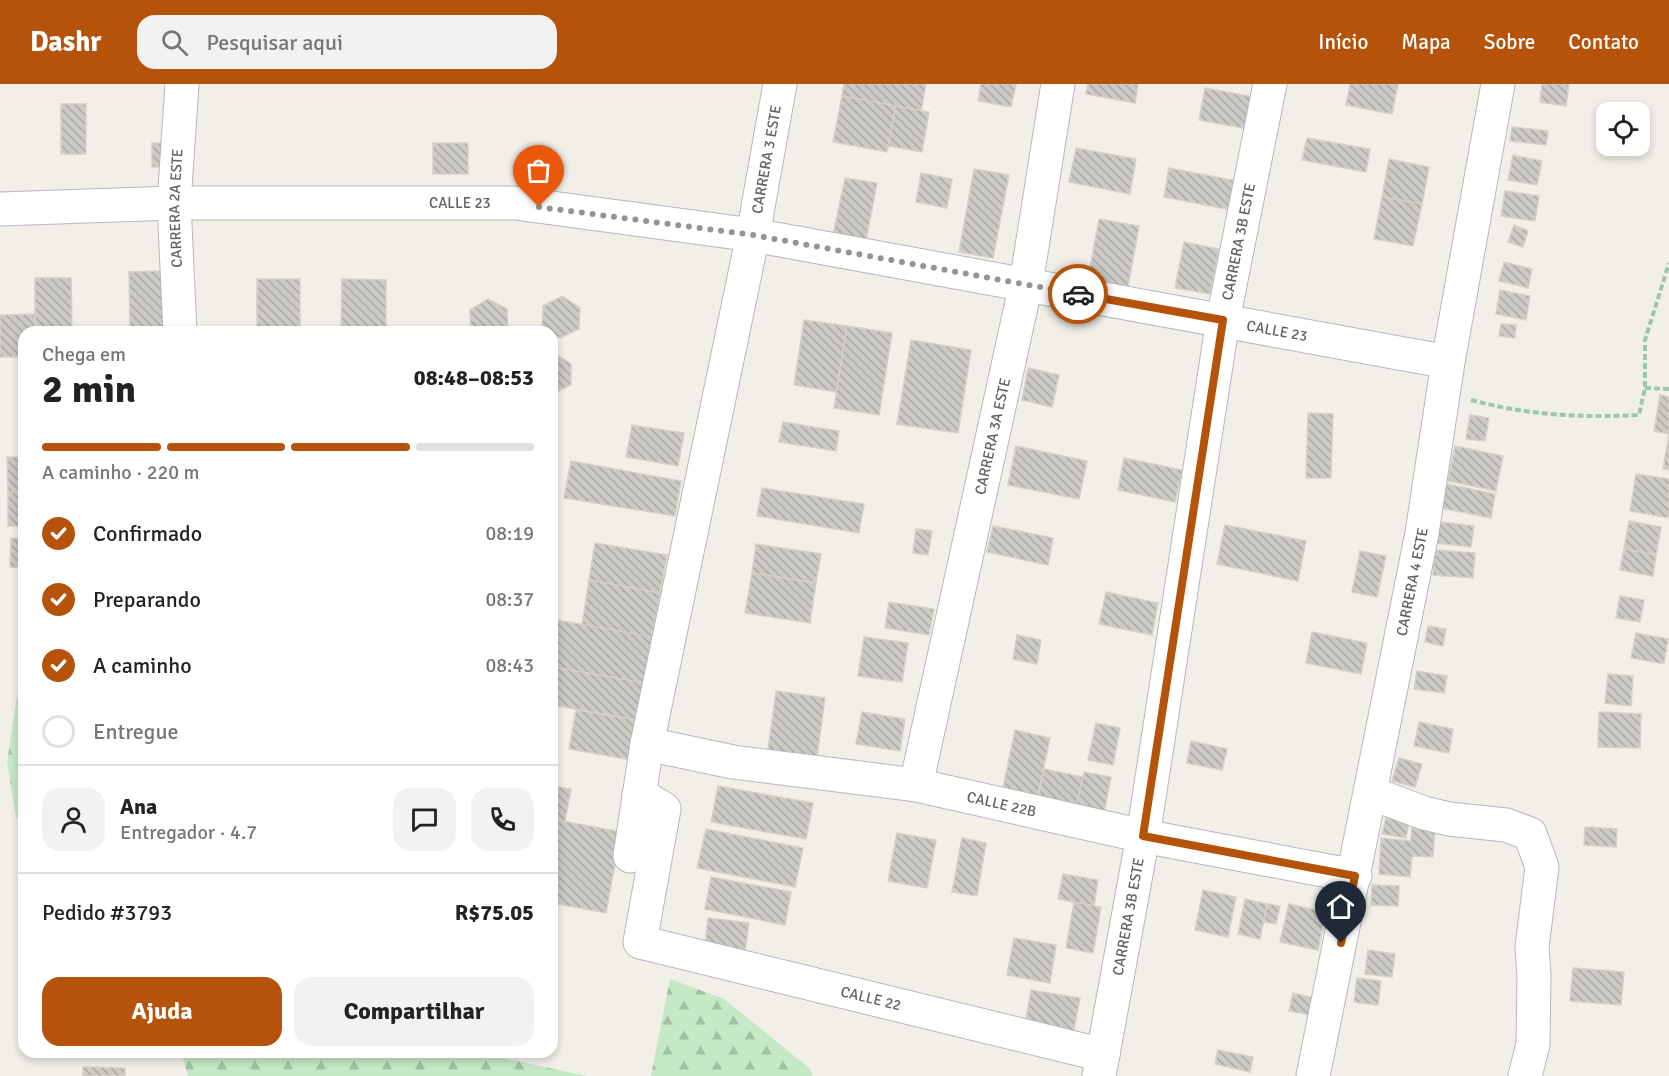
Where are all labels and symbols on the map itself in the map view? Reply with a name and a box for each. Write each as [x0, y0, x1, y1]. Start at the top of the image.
street label: CARRERA 3 ESTE [748, 104, 785, 215]
pin [513, 145, 564, 207]
street label: CARRERA 2A ESTE [165, 148, 187, 268]
street label: CARRERA 3B ESTE [1218, 182, 1259, 302]
street label: CALLE 23 [429, 194, 491, 212]
courier [1048, 264, 1108, 324]
street label: CALLE 23 [1245, 316, 1309, 345]
street label: CARRERA 3A ESTE [971, 376, 1014, 496]
street label: CARRERA 4 ESTE [1393, 527, 1432, 638]
street label: CALLE 22B [965, 788, 1038, 821]
street label: CARRERA 3B ESTE [1109, 856, 1148, 977]
pin [1315, 881, 1366, 943]
street label: CALLE 22 [839, 982, 903, 1014]

